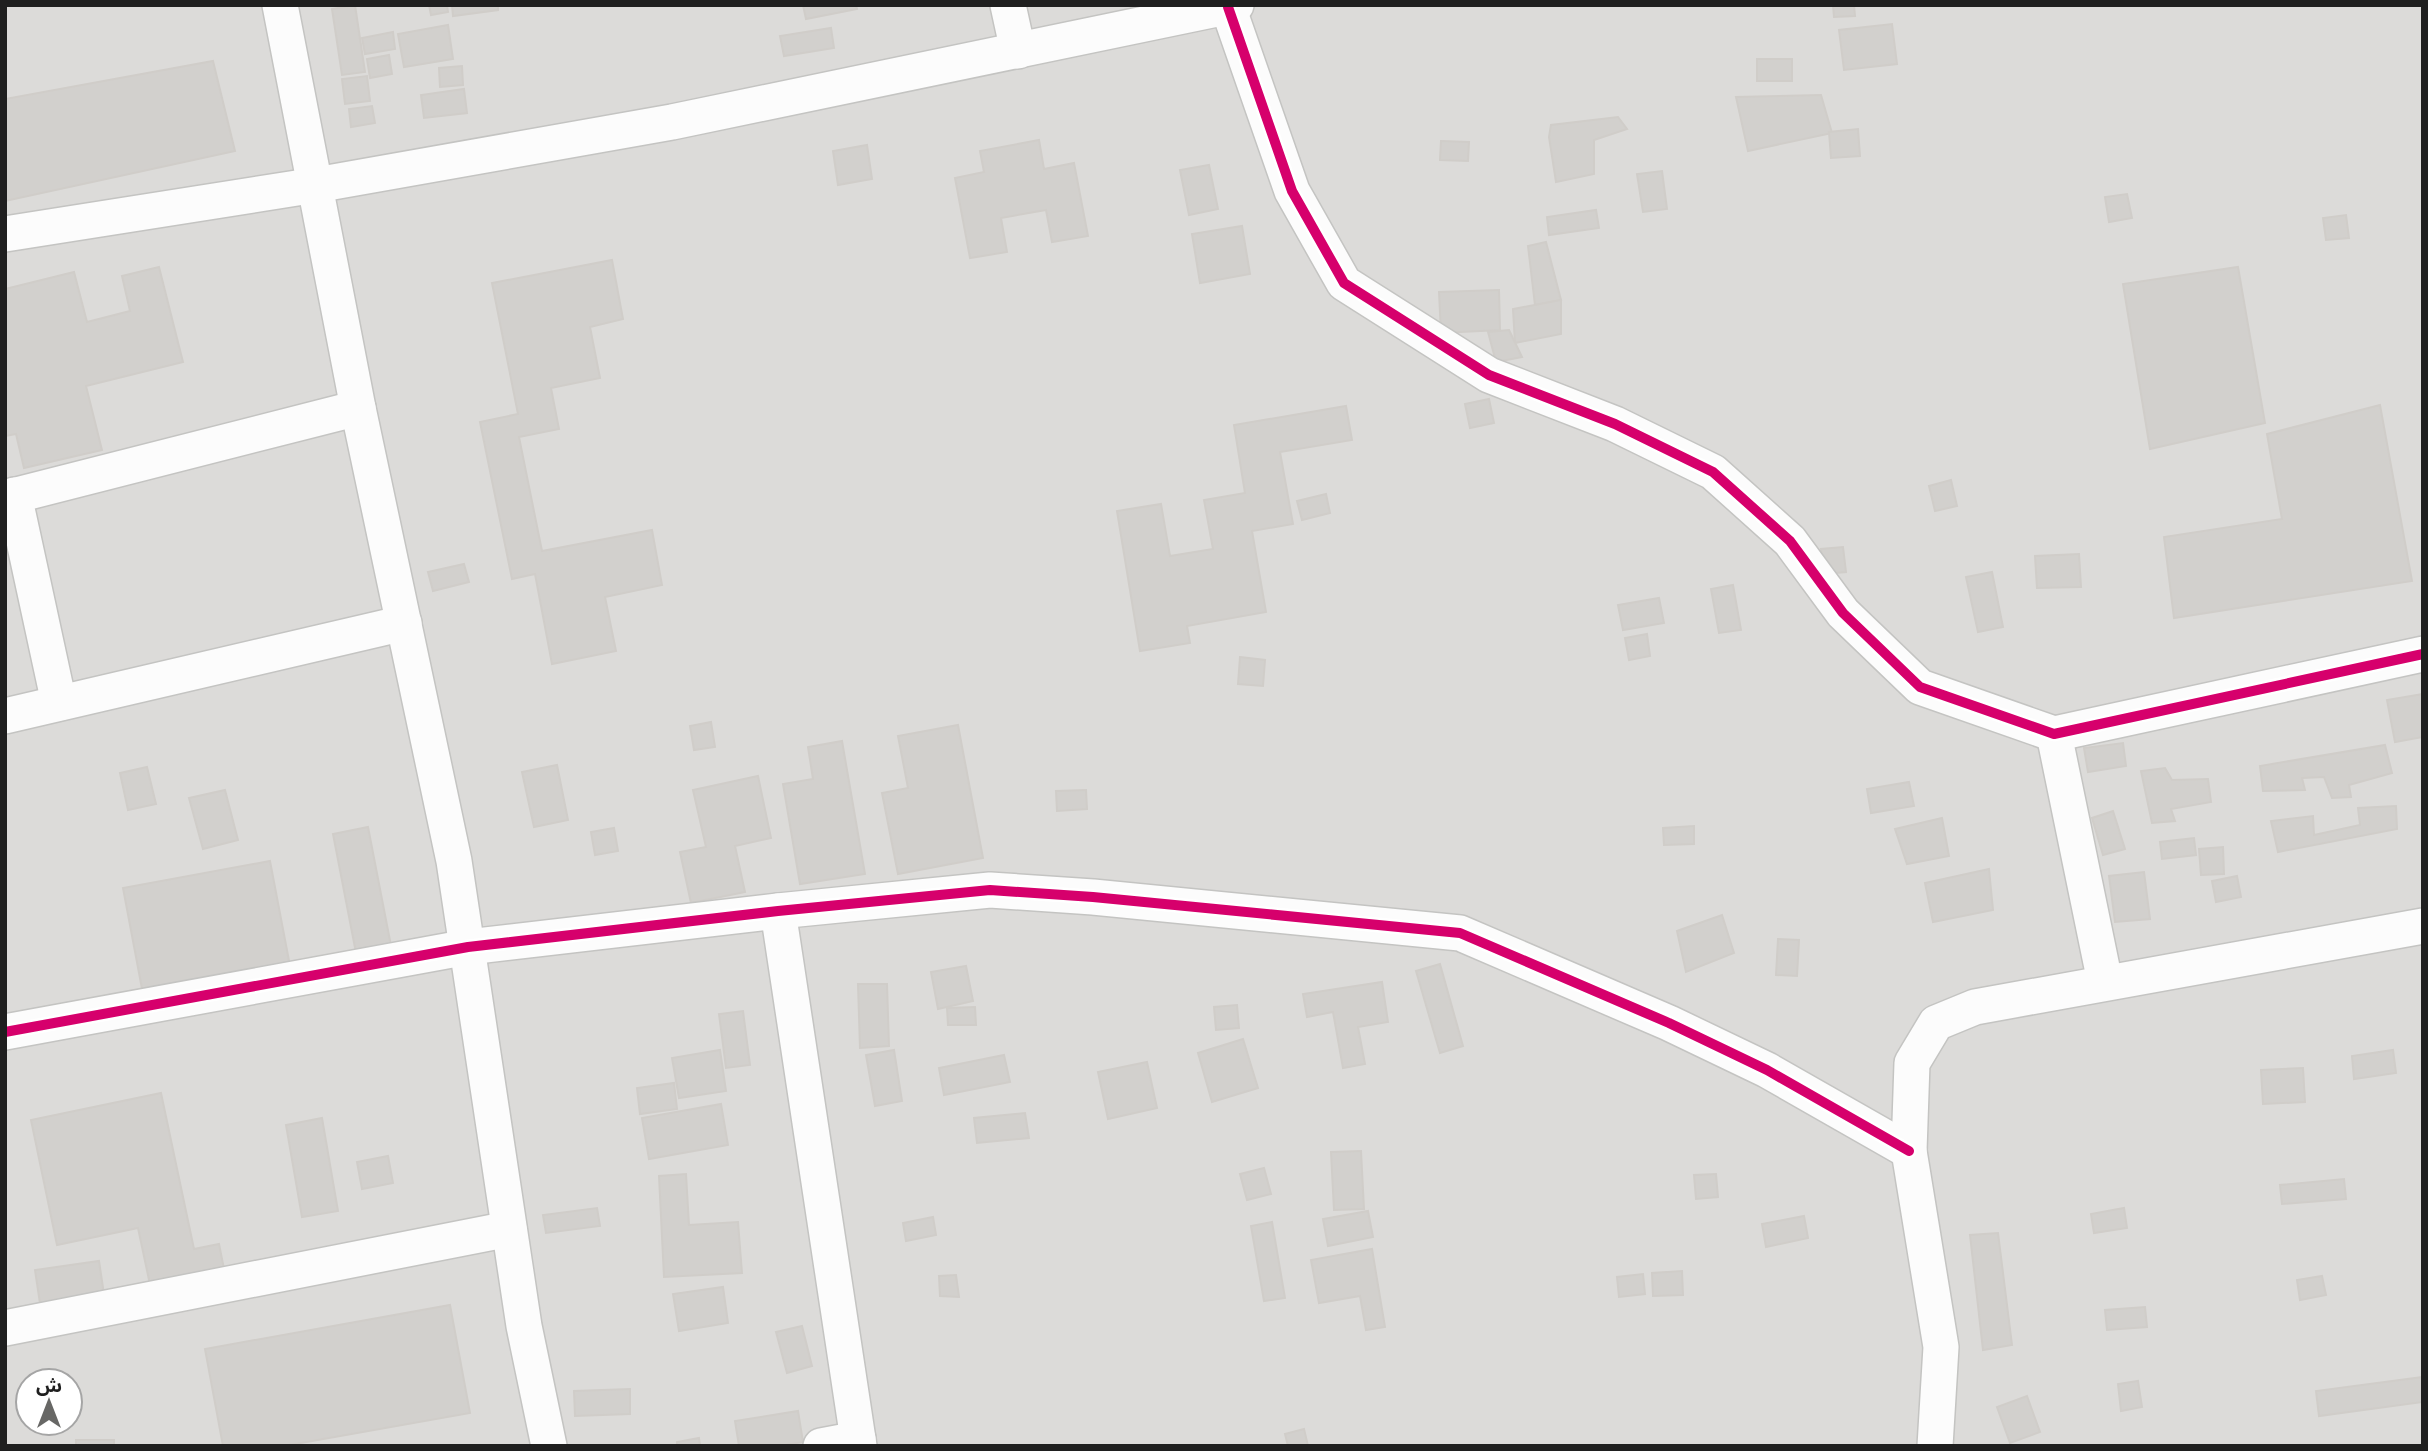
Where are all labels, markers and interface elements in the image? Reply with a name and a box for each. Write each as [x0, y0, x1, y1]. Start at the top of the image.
north arrow [14, 1367, 84, 1437]
text: ش [36, 1372, 62, 1399]

